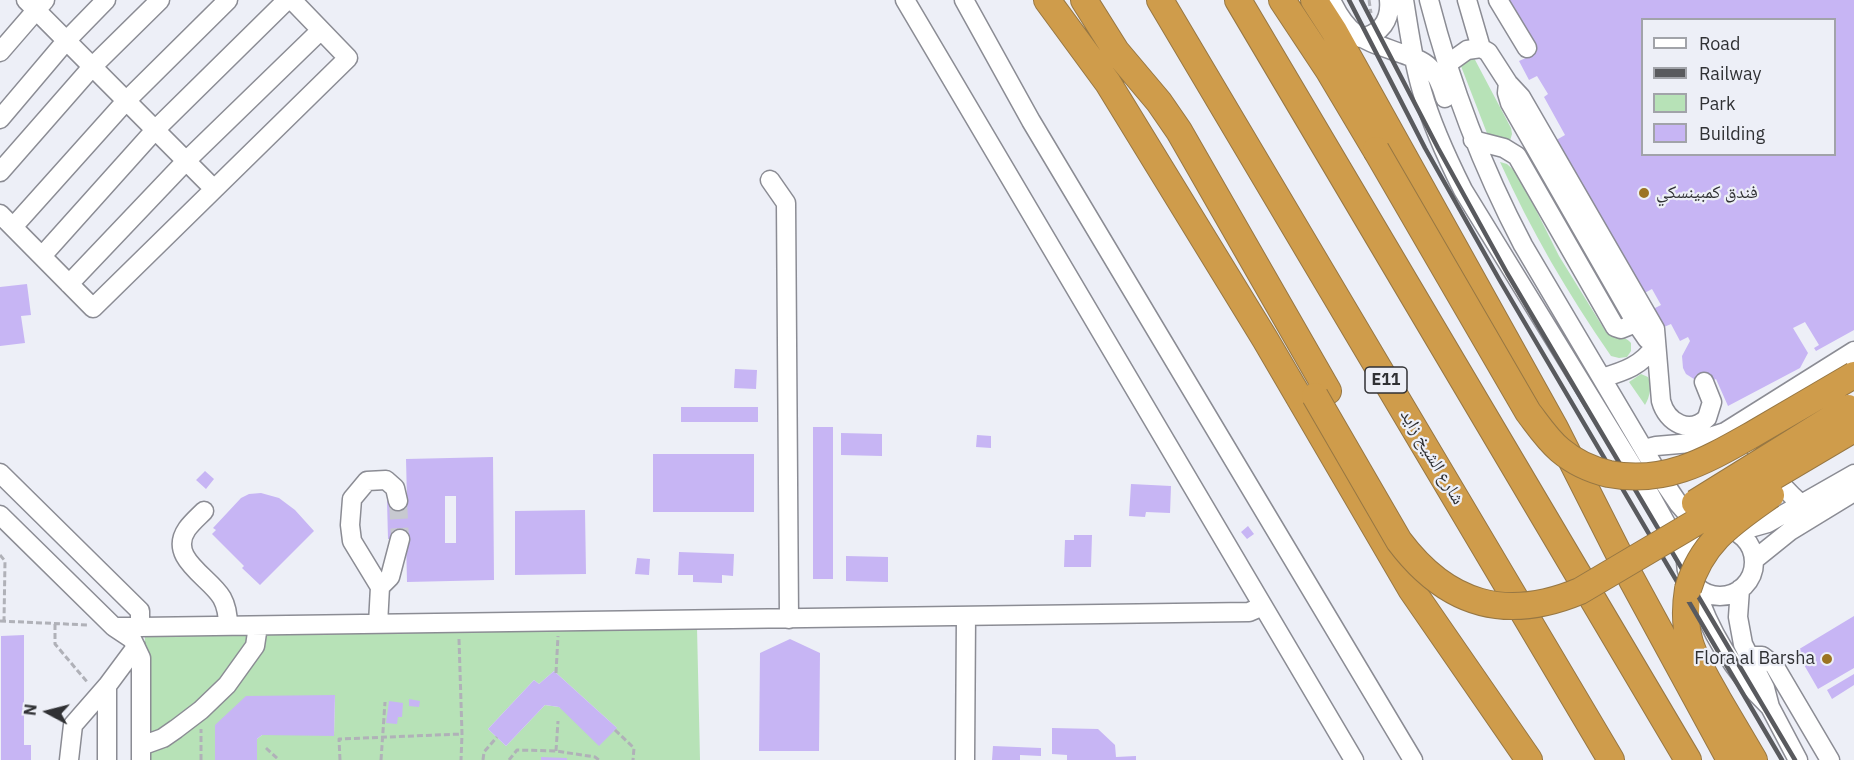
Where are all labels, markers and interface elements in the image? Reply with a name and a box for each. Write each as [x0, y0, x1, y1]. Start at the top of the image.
legend [1641, 18, 1836, 156]
text: Road [1699, 32, 1740, 55]
text: Railway [1699, 62, 1761, 85]
text: Park [1699, 92, 1735, 115]
text: Building [1699, 122, 1765, 145]
place label: فندق كمبينسكي [1656, 182, 1758, 204]
marker: فندق كمبينسكي [1637, 186, 1651, 200]
road number: E11 [1365, 367, 1407, 393]
street label: شارع الشيخ زايد [1395, 406, 1469, 508]
place label: Flora al Barsha [1694, 648, 1815, 670]
marker: Flora al Barsha [1820, 652, 1834, 666]
north arrow [18, 682, 78, 742]
text: N [20, 703, 41, 717]

